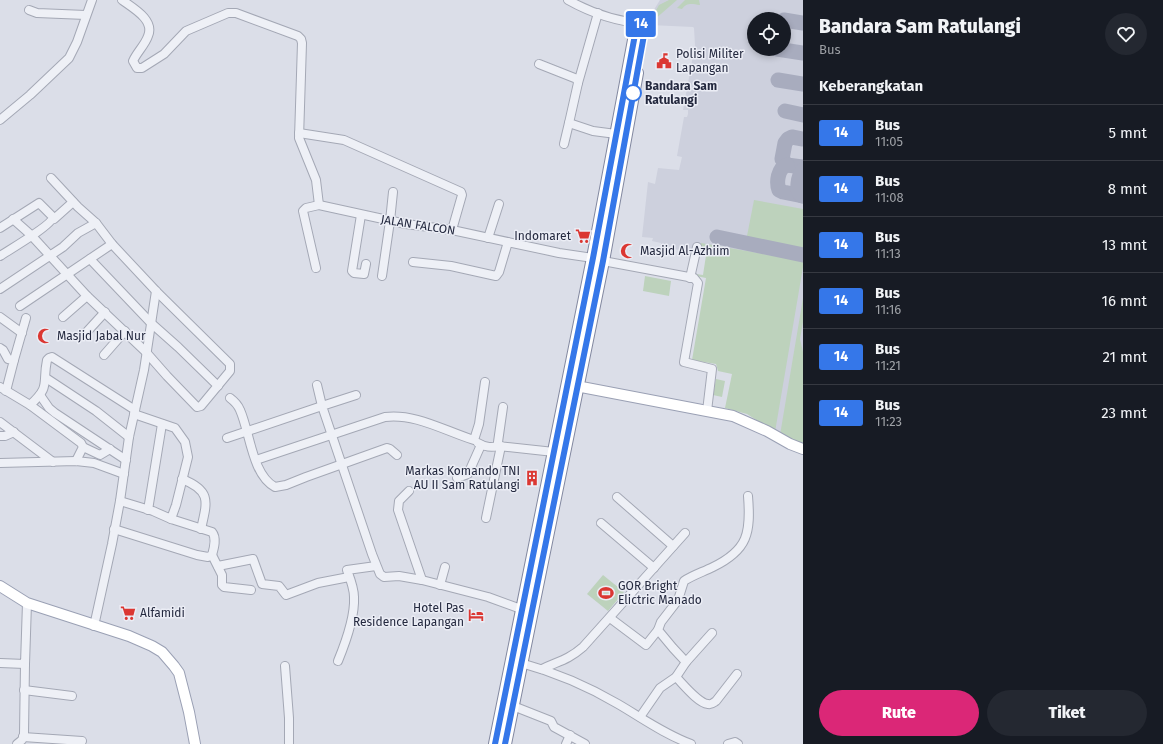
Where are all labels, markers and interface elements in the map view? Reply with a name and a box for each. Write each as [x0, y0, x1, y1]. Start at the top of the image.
line badge: 14 [623, 11, 659, 37]
map controls [747, 12, 791, 56]
button: locate [747, 12, 791, 56]
button: heart [1105, 13, 1147, 55]
text: 14 [634, 15, 648, 32]
text: Bandara Sam Ratulangi [819, 15, 1021, 38]
text: Bus [819, 42, 841, 57]
place label: Polisi Militer Lapangan [676, 47, 744, 75]
public building icon: Polisi Militer Lapangan [655, 52, 673, 70]
text: Keberangkatan [819, 77, 923, 95]
place label: Bandara Sam Ratulangi [645, 79, 717, 107]
marker: Bandara Sam Ratulangi [624, 84, 642, 102]
text: Bus [875, 116, 900, 134]
text: 14 [834, 124, 848, 141]
text: 5 mnt [1108, 124, 1147, 142]
text: 11:05 [875, 134, 903, 149]
text: Bus [875, 172, 900, 190]
text: 14 [834, 180, 848, 197]
text: 8 mnt [1108, 180, 1147, 198]
text: 11:08 [875, 190, 904, 205]
street label: JALAN FALCON [380, 212, 456, 238]
supermarket icon: Indomaret [574, 227, 592, 245]
text: Bus [875, 228, 900, 246]
place label: Indomaret [514, 229, 572, 243]
text: 14 [834, 236, 848, 253]
text: 13 mnt [1102, 236, 1147, 254]
mosque icon: Masjid Al-Azhiim [619, 242, 637, 260]
place label: Masjid Al-Azhiim [640, 244, 730, 258]
text: 11:13 [875, 246, 901, 261]
text: Bus [875, 284, 900, 302]
text: 14 [834, 292, 848, 309]
text: 16 mnt [1101, 292, 1147, 310]
text: 11:16 [875, 302, 901, 317]
mosque icon: Masjid Jabal Nur [36, 327, 54, 345]
place label: Masjid Jabal Nur [57, 329, 146, 343]
text: Bus [875, 340, 900, 358]
text: 14 [834, 348, 848, 365]
text: 21 mnt [1102, 348, 1147, 366]
text: 11:21 [875, 358, 901, 373]
text: Bus [875, 396, 900, 414]
text: 14 [834, 404, 848, 421]
text: 23 mnt [1101, 404, 1147, 422]
text: 11:23 [875, 414, 902, 429]
place label: Markas Komando TNI AU II Sam Ratulangi [405, 464, 520, 492]
building icon: Markas Komando TNI AU II Sam Ratulangi [523, 469, 541, 487]
place label: GOR Bright Elictric Manado [618, 579, 702, 607]
sports icon: GOR Bright Elictric Manado [597, 584, 615, 602]
place label: Hotel Pas Residence Lapangan [353, 601, 464, 629]
supermarket icon: Alfamidi [119, 604, 137, 622]
place label: Alfamidi [140, 606, 185, 620]
hotel icon: Hotel Pas Residence Lapangan [467, 606, 485, 624]
button: Rute [819, 690, 979, 736]
button: Tiket [987, 690, 1147, 736]

